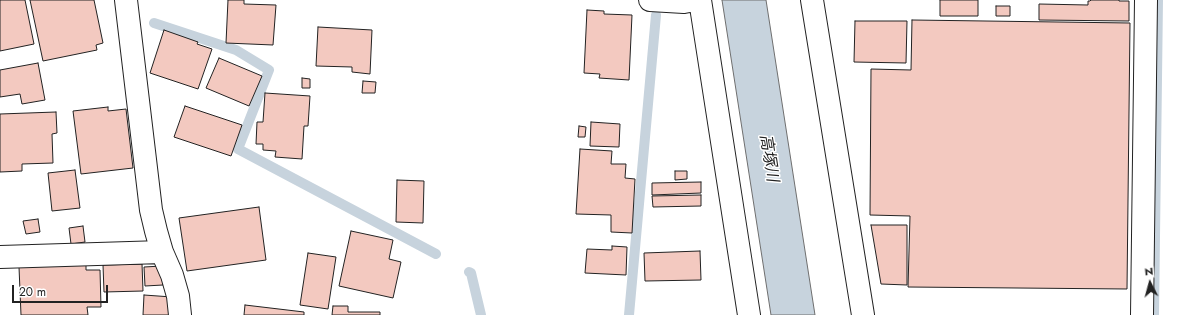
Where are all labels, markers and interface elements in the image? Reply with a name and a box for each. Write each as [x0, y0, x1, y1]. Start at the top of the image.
water label: 高塚川 [755, 133, 781, 183]
north arrow [1130, 263, 1170, 303]
text: N [1144, 263, 1154, 279]
scale bar [14, 277, 110, 303]
text: 20 m [19, 283, 46, 301]

